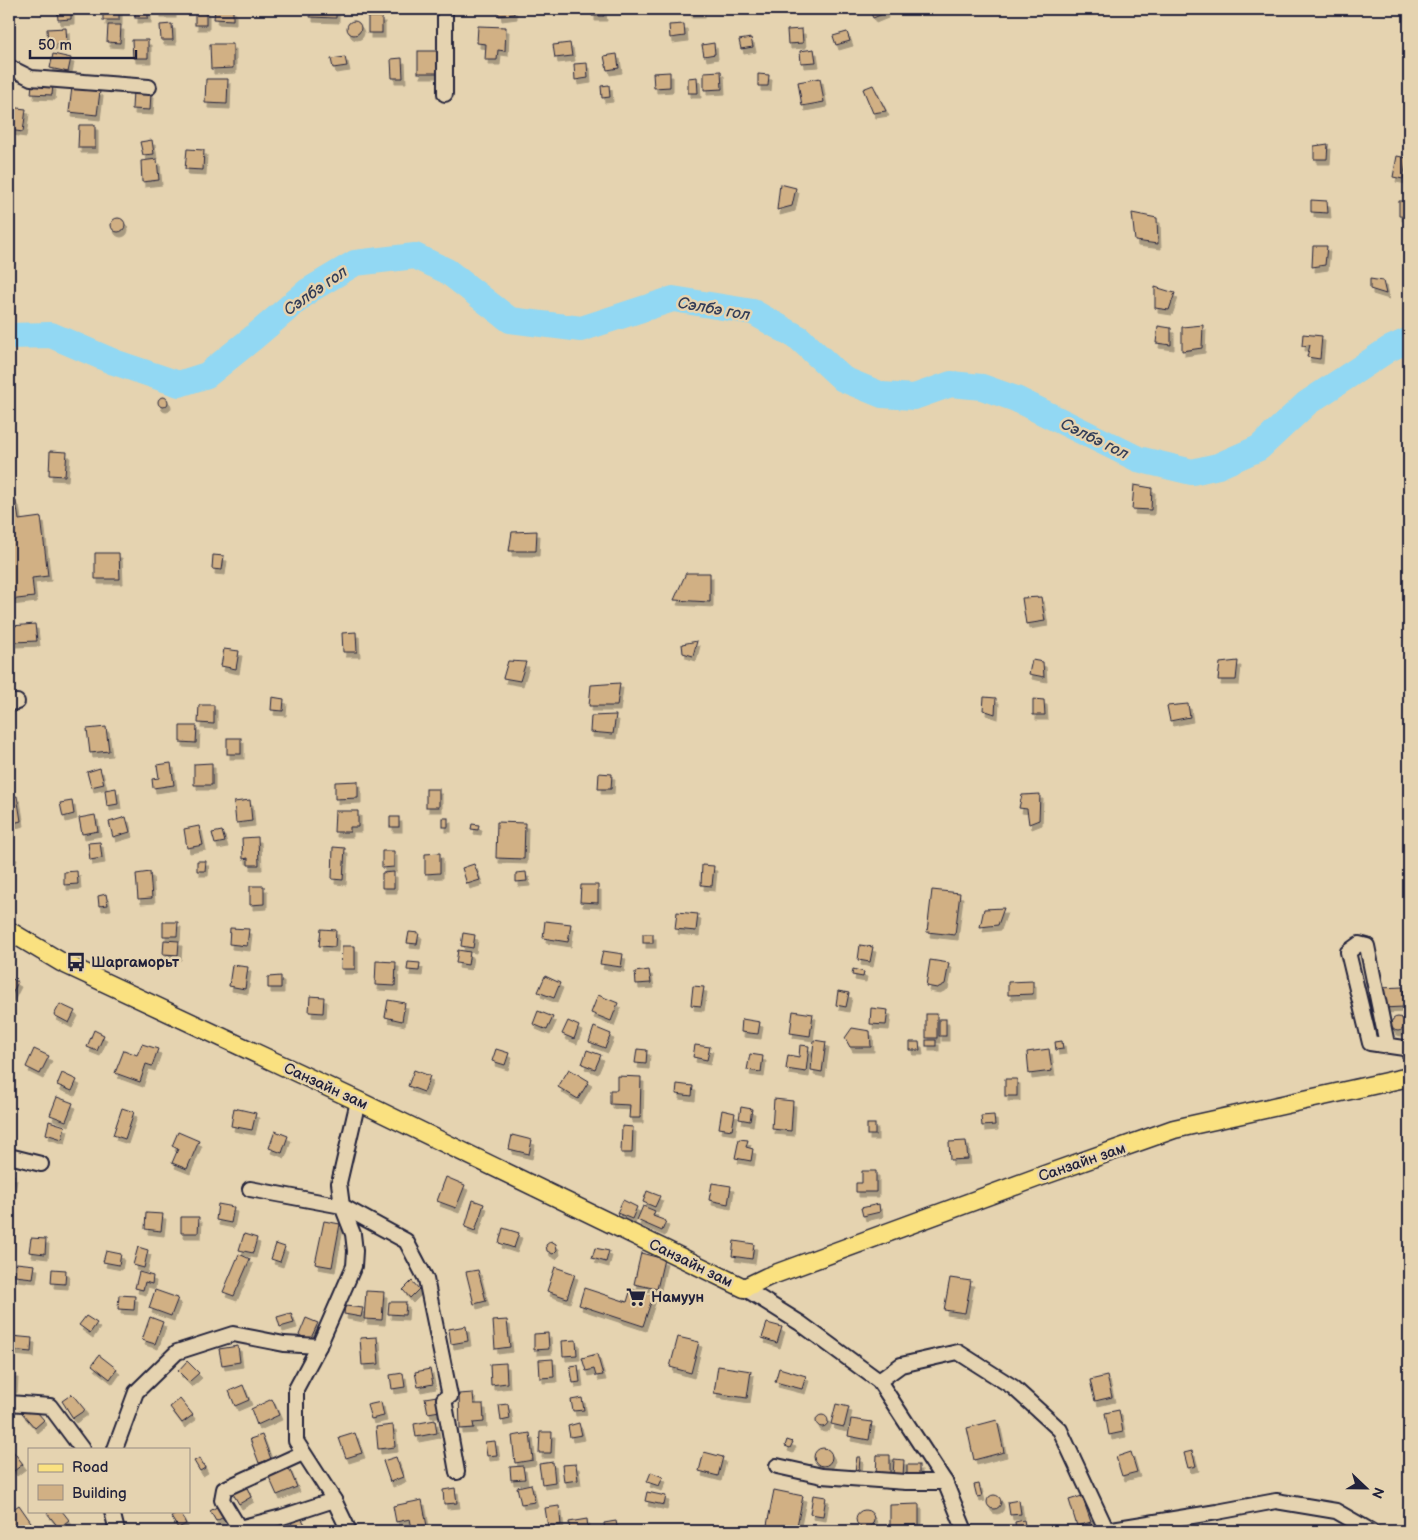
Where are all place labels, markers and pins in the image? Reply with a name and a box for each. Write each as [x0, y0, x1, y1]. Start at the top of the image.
bus stop icon: Шаргаморьт [65, 951, 87, 973]
place label: Шаргаморьт [91, 953, 180, 972]
supermarket icon: Намуун [625, 1286, 647, 1308]
place label: Намуун [651, 1288, 704, 1307]

